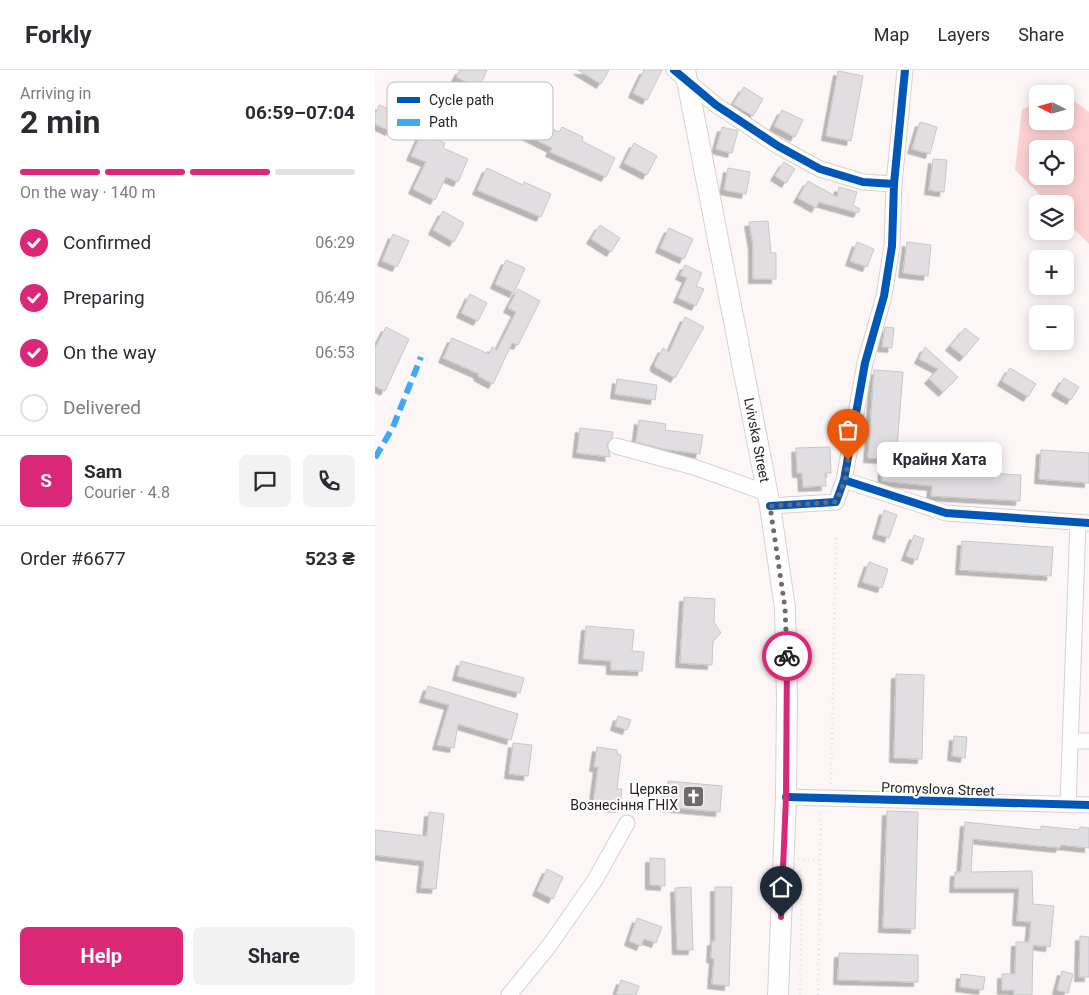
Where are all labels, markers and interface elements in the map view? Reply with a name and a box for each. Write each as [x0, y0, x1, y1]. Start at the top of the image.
text: Forkly [25, 21, 92, 49]
text: Map [874, 24, 909, 45]
text: Layers [937, 24, 990, 45]
text: Share [1018, 24, 1064, 45]
legend [387, 82, 553, 140]
text: Arriving in [20, 84, 91, 103]
north arrow [1029, 85, 1074, 130]
map controls [1029, 85, 1074, 350]
text: Cycle path [429, 92, 494, 108]
text: 06:59–07:04 [245, 101, 355, 124]
text: 2 min [20, 103, 100, 141]
text: Path [429, 114, 458, 130]
button: locate [1029, 140, 1074, 185]
text: On the way · 140 m [20, 183, 156, 202]
button: layers [1029, 195, 1074, 240]
icon: check [20, 229, 48, 257]
text: Confirmed [63, 231, 151, 254]
text: 06:29 [315, 233, 355, 252]
button: + [1029, 250, 1074, 295]
icon: check [20, 284, 48, 312]
text: Preparing [63, 286, 145, 309]
text: 06:49 [315, 288, 355, 307]
button: − [1029, 305, 1074, 350]
icon: check [20, 339, 48, 367]
text: On the way [63, 341, 156, 364]
text: 06:53 [315, 343, 355, 362]
text: Delivered [63, 396, 141, 419]
street label: Lvivska Street [741, 396, 773, 484]
pin [827, 409, 869, 460]
icon: bag [834, 416, 862, 444]
callout: Крайня Хата [878, 442, 1003, 478]
text: Крайня Хата [892, 450, 987, 469]
button: chat [239, 455, 291, 507]
button: phone [303, 455, 355, 507]
text: Sam [84, 460, 122, 483]
text: S [40, 469, 52, 492]
text: Courier · 4.8 [84, 483, 170, 502]
text: Order #6677 [20, 547, 126, 570]
text: 523 ₴ [305, 547, 355, 570]
courier [762, 631, 812, 681]
icon: bike [773, 642, 801, 670]
street label: Promyslova Street [881, 779, 995, 799]
place label: Церква Вознесіння ГНІХ [570, 781, 678, 813]
church icon: Церква Вознесіння ГНІХ [682, 785, 706, 809]
pin [760, 866, 802, 917]
icon: home [767, 873, 795, 901]
button: Help [20, 927, 183, 985]
button: Share [193, 927, 355, 985]

